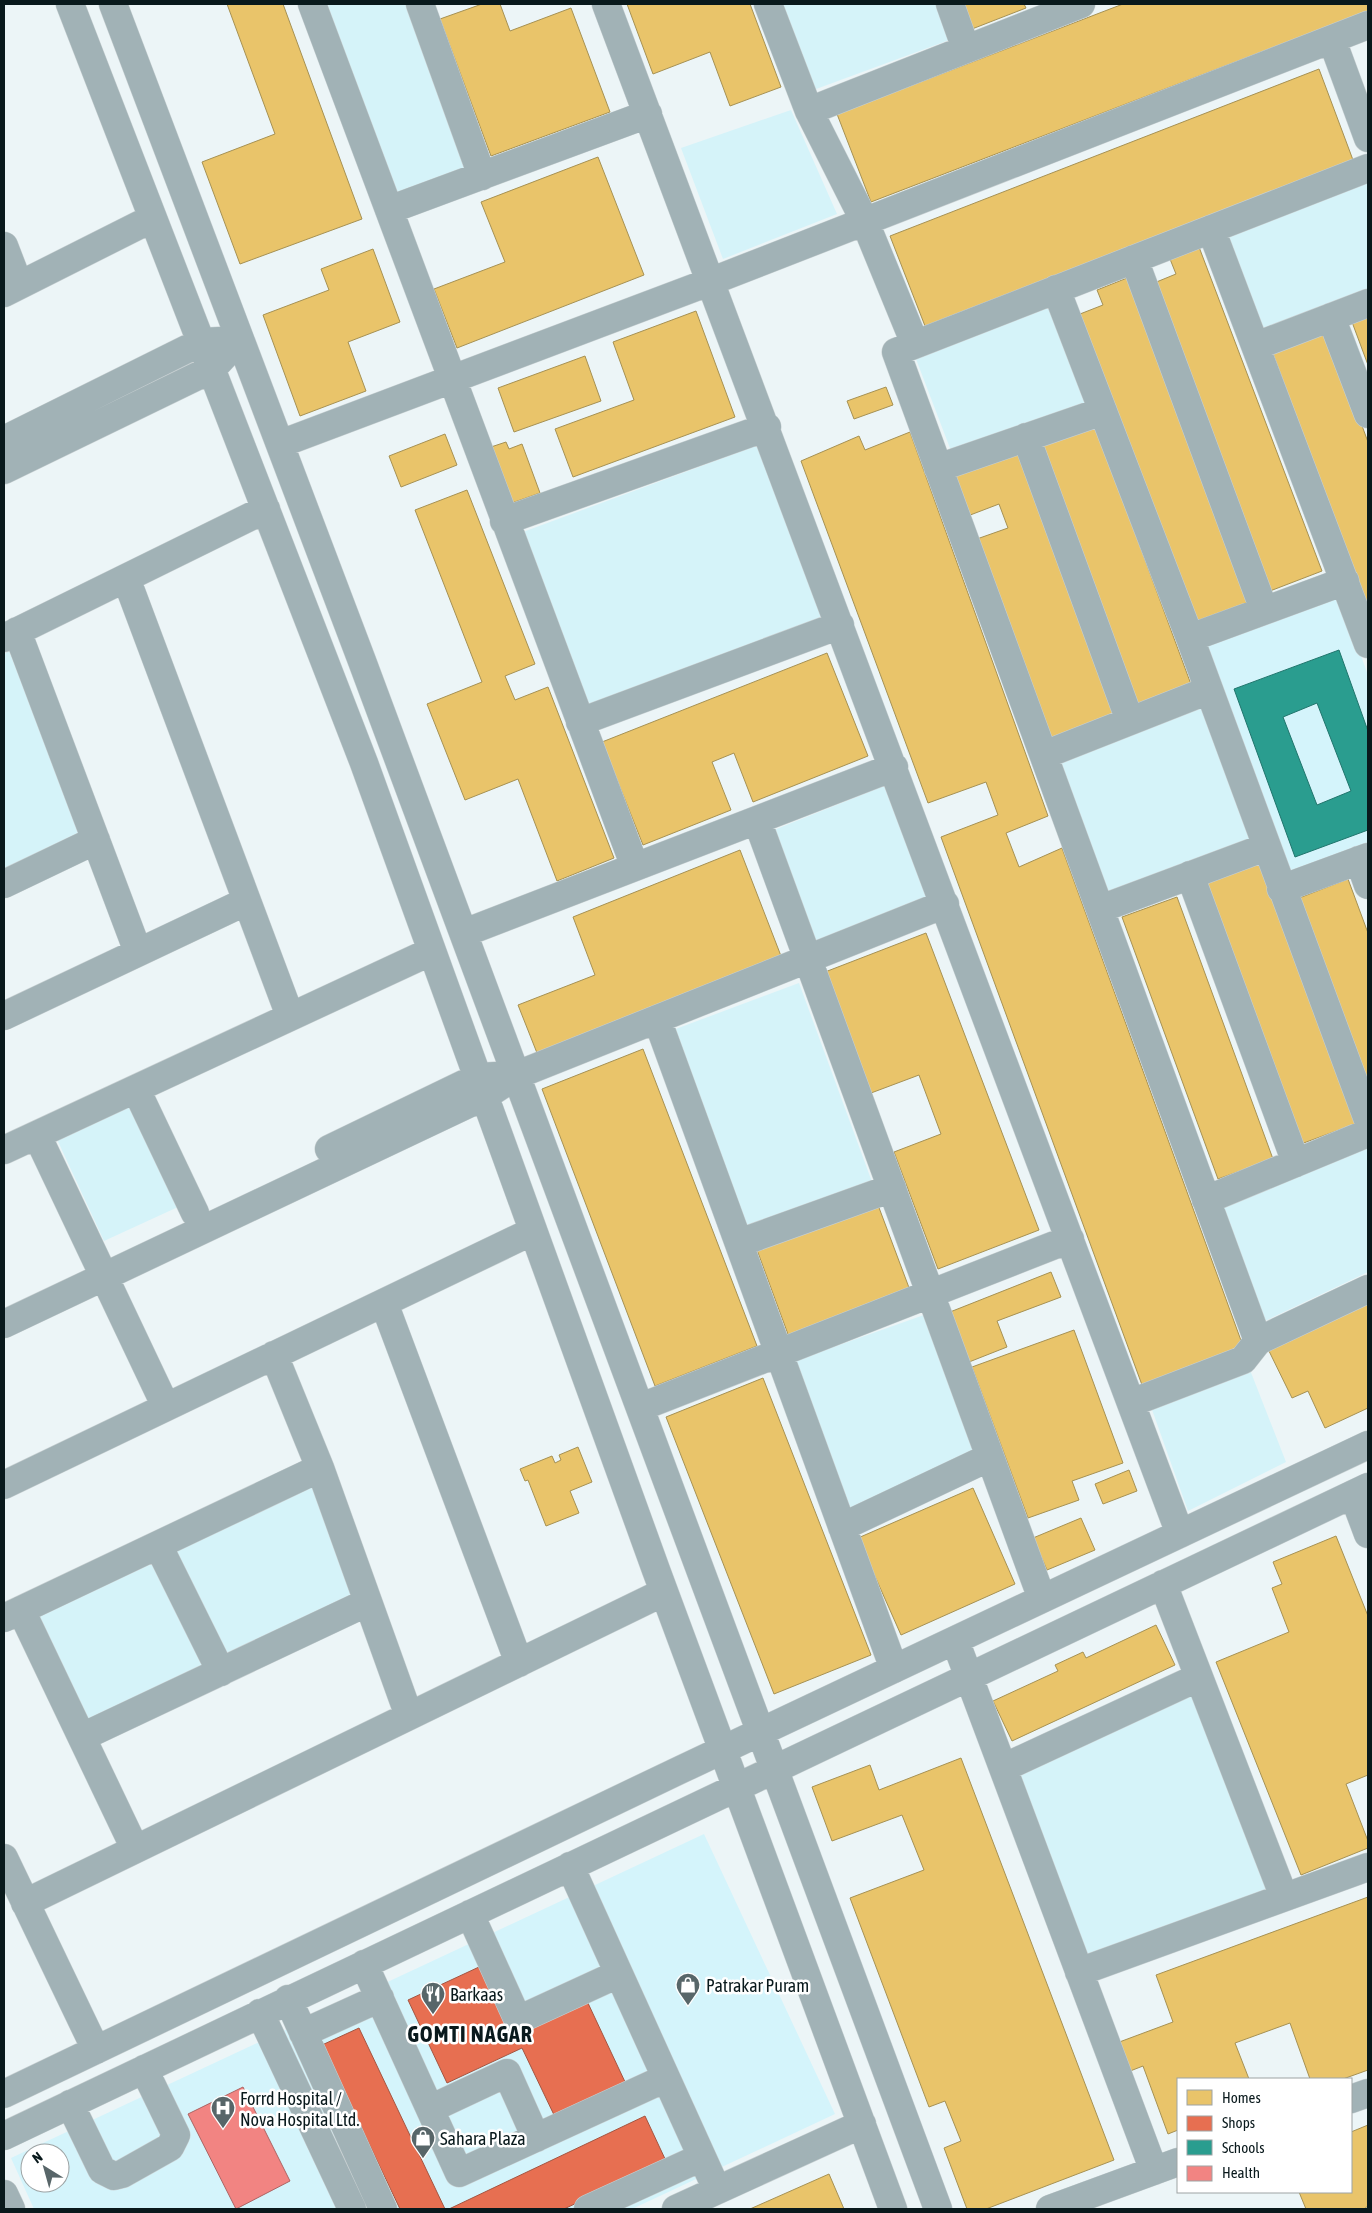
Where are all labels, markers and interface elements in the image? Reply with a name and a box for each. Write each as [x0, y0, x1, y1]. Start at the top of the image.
shop icon: Patrakar Puram [675, 1972, 701, 2006]
place label: Patrakar Puram [706, 1975, 809, 1996]
restaurant icon: Barkaas [420, 1981, 446, 2015]
place label: Barkaas [450, 1984, 503, 2005]
district label: GOMTI NAGAR [407, 2021, 533, 2047]
legend [1177, 2078, 1352, 2193]
place label: Forrd Hospital / Nova Hospital Ltd. [240, 2088, 359, 2130]
text: Homes [1222, 2089, 1261, 2106]
hospital icon: Forrd Hospital / Nova Hospital Ltd. [210, 2095, 236, 2129]
text: Shops [1222, 2114, 1255, 2131]
shop icon: Sahara Plaza [410, 2125, 436, 2159]
place label: Sahara Plaza [440, 2128, 526, 2149]
text: Schools [1222, 2139, 1265, 2156]
north arrow [20, 2143, 70, 2193]
text: N [29, 2149, 45, 2166]
text: Health [1222, 2164, 1260, 2181]

